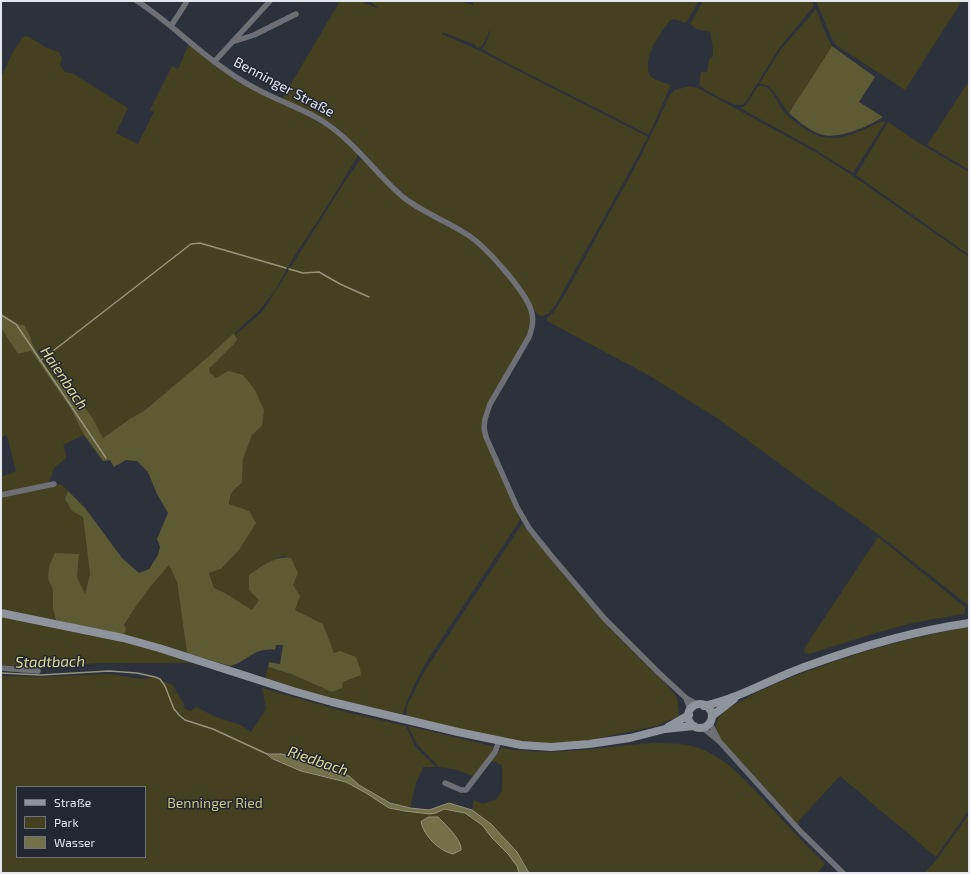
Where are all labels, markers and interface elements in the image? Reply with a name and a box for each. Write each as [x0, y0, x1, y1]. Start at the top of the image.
street label: Benninger Straße [231, 53, 337, 121]
water label: Haienbach [36, 343, 92, 413]
water label: Stadtbach [15, 652, 85, 672]
water label: Riedbach [285, 742, 351, 780]
legend [16, 786, 146, 858]
text: Straße [54, 795, 91, 809]
park label: Benninger Ried [167, 795, 263, 811]
text: Park [54, 815, 79, 829]
text: Wasser [54, 835, 95, 849]

